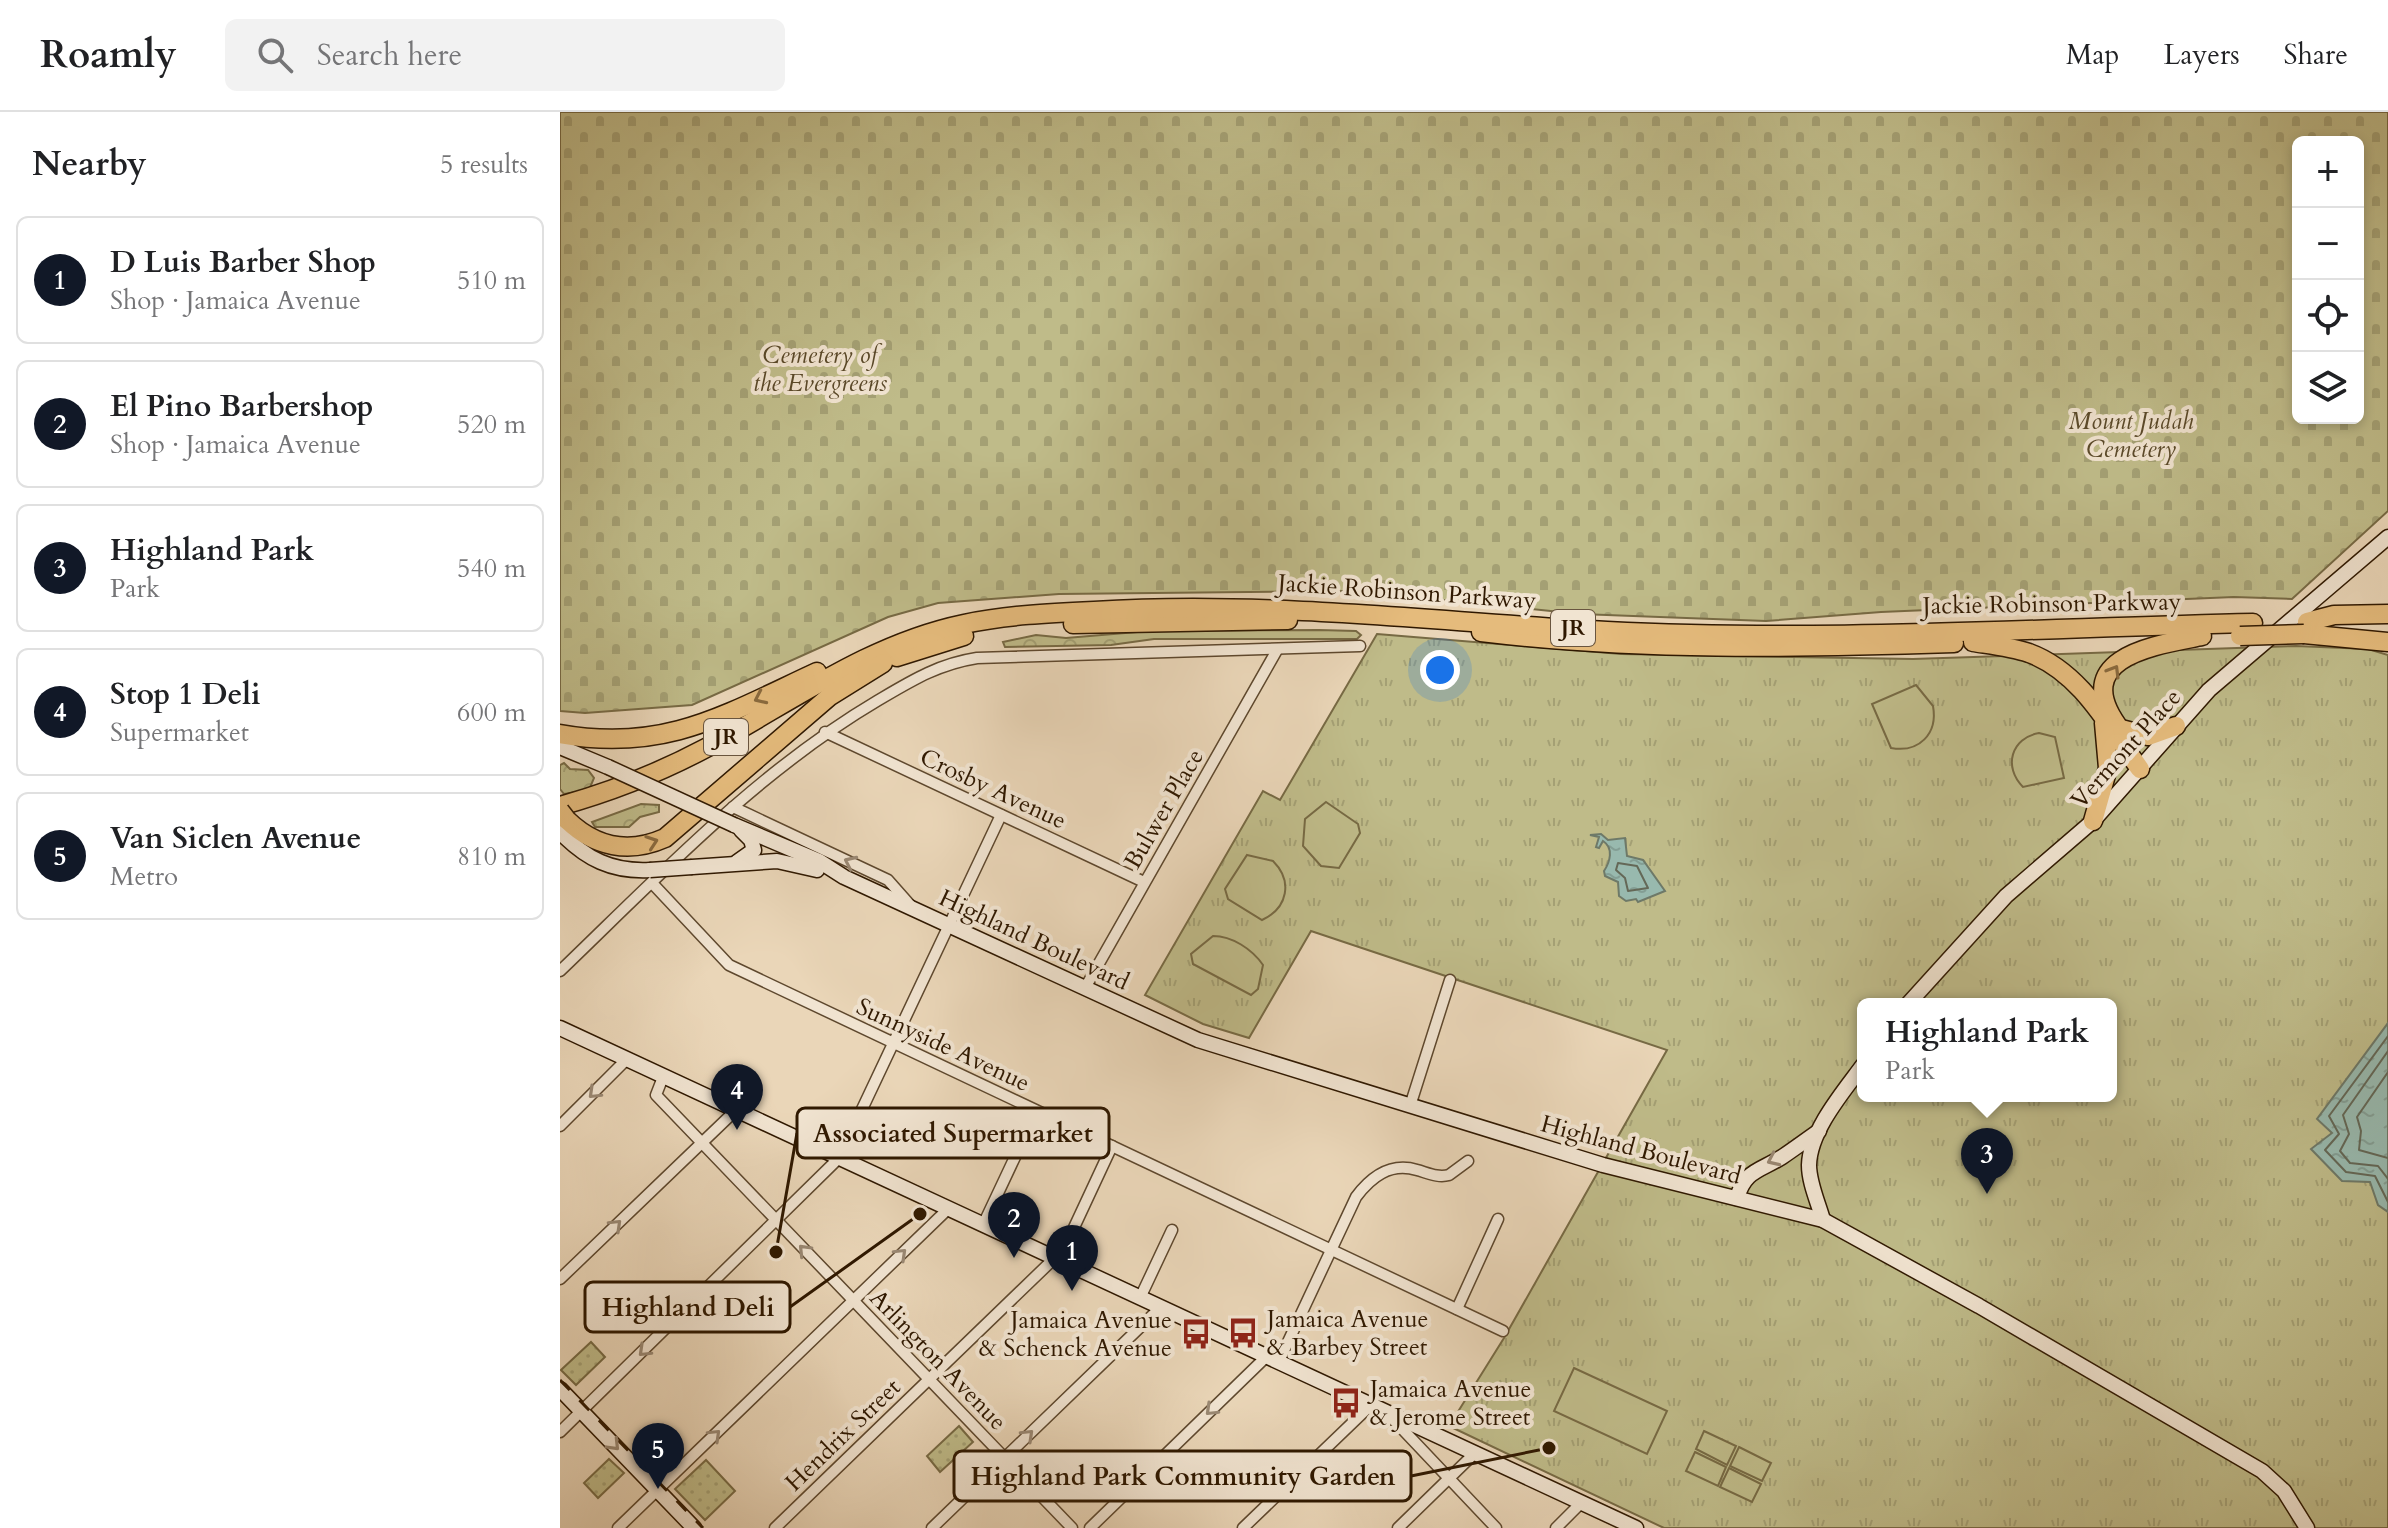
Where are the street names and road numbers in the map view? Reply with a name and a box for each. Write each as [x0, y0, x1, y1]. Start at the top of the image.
street label: Jackie Robinson Parkway [1274, 566, 1538, 618]
street label: Jackie Robinson Parkway [1919, 585, 2182, 623]
road number: JR [1551, 610, 1595, 646]
street label: Vermont Place [2063, 682, 2189, 816]
road number: JR [704, 719, 748, 755]
street label: Crosby Avenue [914, 741, 1072, 837]
street label: Bulwer Place [1116, 743, 1212, 875]
street label: Highland Boulevard [934, 881, 1135, 999]
street label: Sunnyside Avenue [851, 990, 1035, 1100]
street label: Highland Boulevard [1537, 1107, 1745, 1193]
street label: Arlington Avenue [862, 1282, 1014, 1438]
street label: Hendrix Street [778, 1371, 908, 1499]

